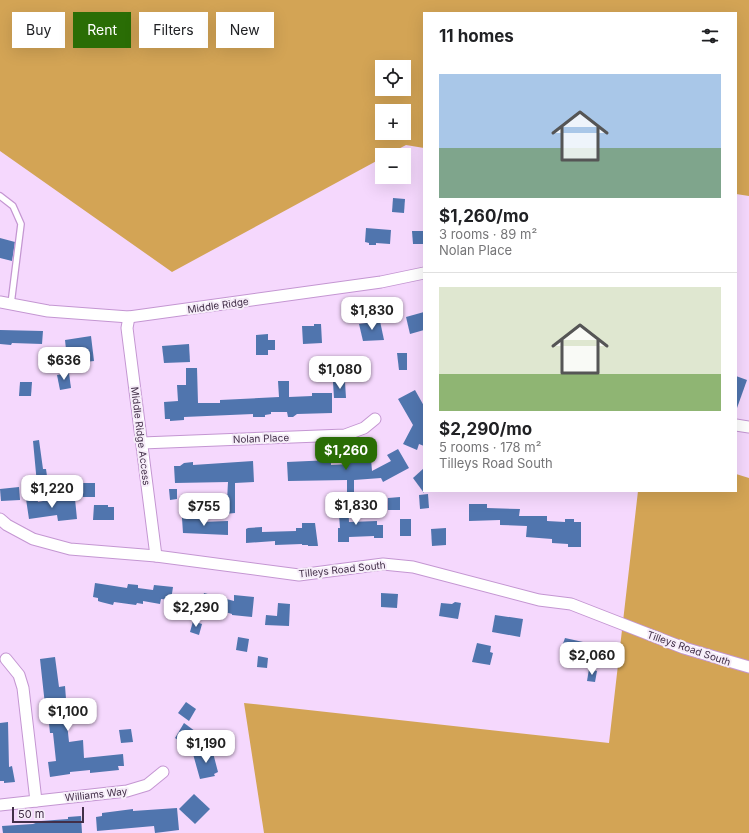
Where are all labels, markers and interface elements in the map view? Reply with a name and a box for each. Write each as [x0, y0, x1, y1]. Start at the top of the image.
chip: Buy [12, 12, 65, 48]
chip: Rent [73, 12, 131, 48]
chip: Filters [139, 12, 208, 48]
chip: New [216, 12, 274, 48]
icon: filters [699, 25, 721, 47]
text: 11 homes [439, 26, 514, 46]
map controls [375, 60, 411, 184]
button: locate [375, 60, 411, 96]
icon: home [544, 100, 616, 172]
button: + [375, 104, 411, 140]
button: − [375, 148, 411, 184]
text: $1,260/mo [439, 206, 529, 226]
text: 3 rooms · 89 m² [439, 226, 537, 242]
text: Nolan Place [439, 242, 512, 258]
street label: Middle Ridge [187, 295, 250, 315]
pin: $1,830 [339, 297, 405, 331]
text: $1,830 [350, 302, 394, 318]
icon: home [544, 313, 616, 385]
pin: $636 [40, 347, 88, 381]
text: $636 [47, 352, 81, 368]
pin: $1,080 [307, 356, 373, 390]
text: $1,080 [318, 361, 362, 377]
street label: Middle Ridge Access [129, 386, 153, 486]
text: $2,290/mo [439, 419, 532, 439]
street label: Nolan Place [233, 431, 289, 445]
pin: $1,260 [313, 437, 379, 471]
text: 5 rooms · 178 m² [439, 439, 541, 455]
text: $1,260 [324, 442, 368, 458]
text: Tilleys Road South [439, 455, 553, 471]
pin: $1,220 [19, 475, 85, 509]
text: $1,220 [30, 480, 74, 496]
pin: $1,830 [323, 492, 389, 526]
pin: $755 [180, 493, 228, 527]
text: $1,830 [334, 497, 378, 513]
text: $755 [188, 498, 220, 514]
street label: Tilleys Road South [298, 558, 386, 580]
pin: $2,290 [163, 594, 229, 628]
text: $2,290 [173, 599, 219, 615]
street label: Tilleys Road South [646, 628, 732, 668]
pin: $2,060 [559, 642, 625, 676]
text: $2,060 [569, 647, 615, 663]
pin: $1,100 [35, 698, 101, 732]
text: $1,100 [48, 703, 88, 719]
pin: $1,190 [173, 730, 239, 764]
text: $1,190 [186, 735, 226, 751]
street label: Williams Way [64, 785, 128, 803]
scale bar [12, 805, 84, 824]
text: 50 m [18, 807, 44, 821]

